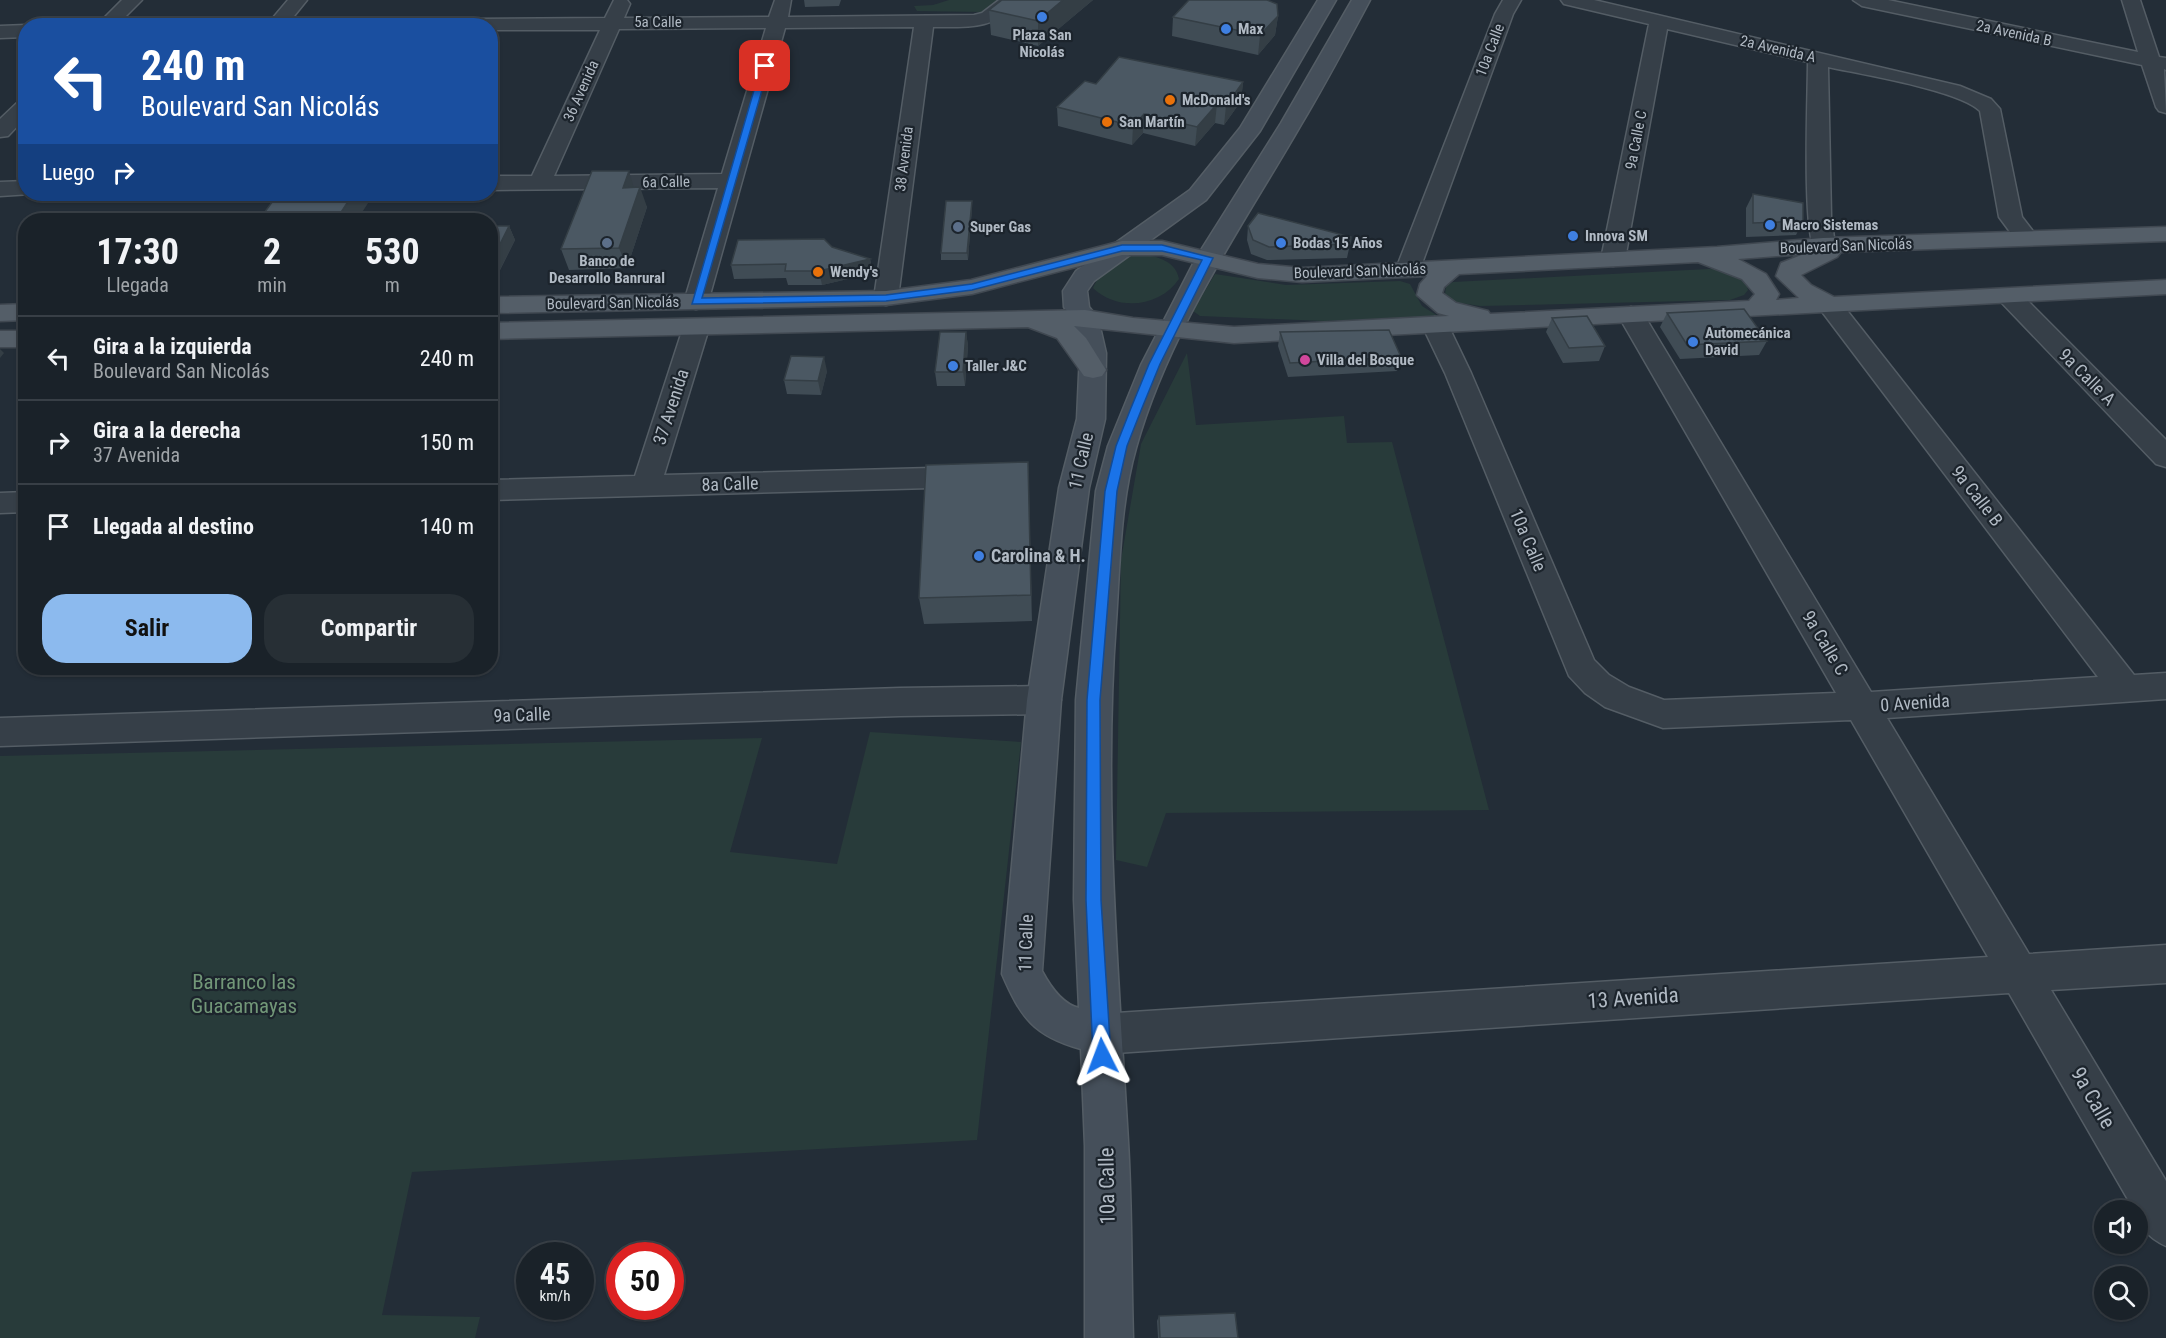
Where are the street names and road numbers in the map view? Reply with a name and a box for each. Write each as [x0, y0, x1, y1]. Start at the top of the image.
street label: 5a Calle [634, 13, 682, 31]
street label: 2a Avenida B [1975, 16, 2053, 50]
street label: 10a Calle [1472, 21, 1508, 79]
street label: 2a Avenida A [1738, 32, 1818, 67]
street label: 36 Avenida [560, 58, 602, 124]
street label: 9a Calle C [1621, 109, 1651, 171]
street label: 38 Avenida [891, 126, 917, 192]
street label: 6a Calle [642, 173, 690, 191]
street label: Boulevard San Nicolás [1779, 235, 1913, 257]
street label: Boulevard San Nicolás [1293, 260, 1427, 282]
street label: Boulevard San Nicolás [547, 293, 680, 313]
street label: 9a Calle A [2055, 344, 2121, 410]
street label: 37 Avenida [648, 366, 693, 447]
street label: 11 Calle [1064, 431, 1097, 491]
street label: 9a Calle B [1947, 461, 2008, 530]
street label: 8a Calle [701, 472, 759, 495]
street label: 10a Calle [1506, 505, 1551, 574]
street label: 9a Calle C [1798, 607, 1853, 679]
street label: 0 Avenida [1880, 690, 1950, 715]
street label: 9a Calle [493, 703, 551, 726]
street label: 11 Calle [1014, 914, 1037, 972]
street label: 13 Avenida [1587, 983, 1679, 1013]
street label: 9a Calle [2066, 1063, 2120, 1133]
street label: 10a Calle [1094, 1147, 1120, 1225]

